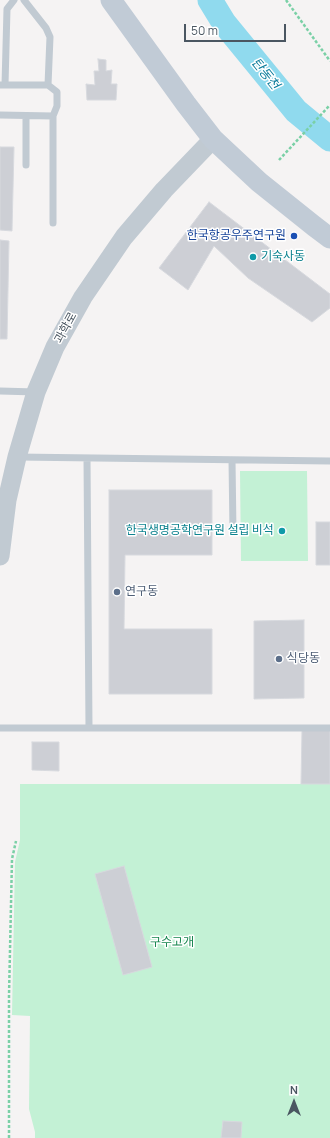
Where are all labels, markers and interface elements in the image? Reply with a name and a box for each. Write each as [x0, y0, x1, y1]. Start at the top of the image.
scale bar [186, 16, 288, 42]
text: 50 m [191, 22, 218, 39]
water label: 탄동천 [248, 55, 282, 93]
place label: 한국항공우주연구원 [187, 229, 286, 243]
marker: 한국항공우주연구원 [289, 231, 299, 241]
place label: 기숙사동 [261, 250, 305, 264]
marker: 기숙사동 [248, 252, 258, 262]
street label: 과학로 [52, 310, 80, 346]
place label: 한국생명공학연구원 설립 비석 [126, 524, 274, 538]
marker: 한국생명공학연구원 설립 비석 [277, 526, 287, 536]
place label: 연구동 [125, 585, 158, 599]
marker: 연구동 [112, 587, 122, 597]
place label: 식당동 [287, 652, 320, 666]
marker: 식당동 [274, 654, 284, 664]
park label: 구수고개 [150, 936, 194, 950]
north arrow [274, 1082, 314, 1122]
text: N [290, 1082, 298, 1097]

